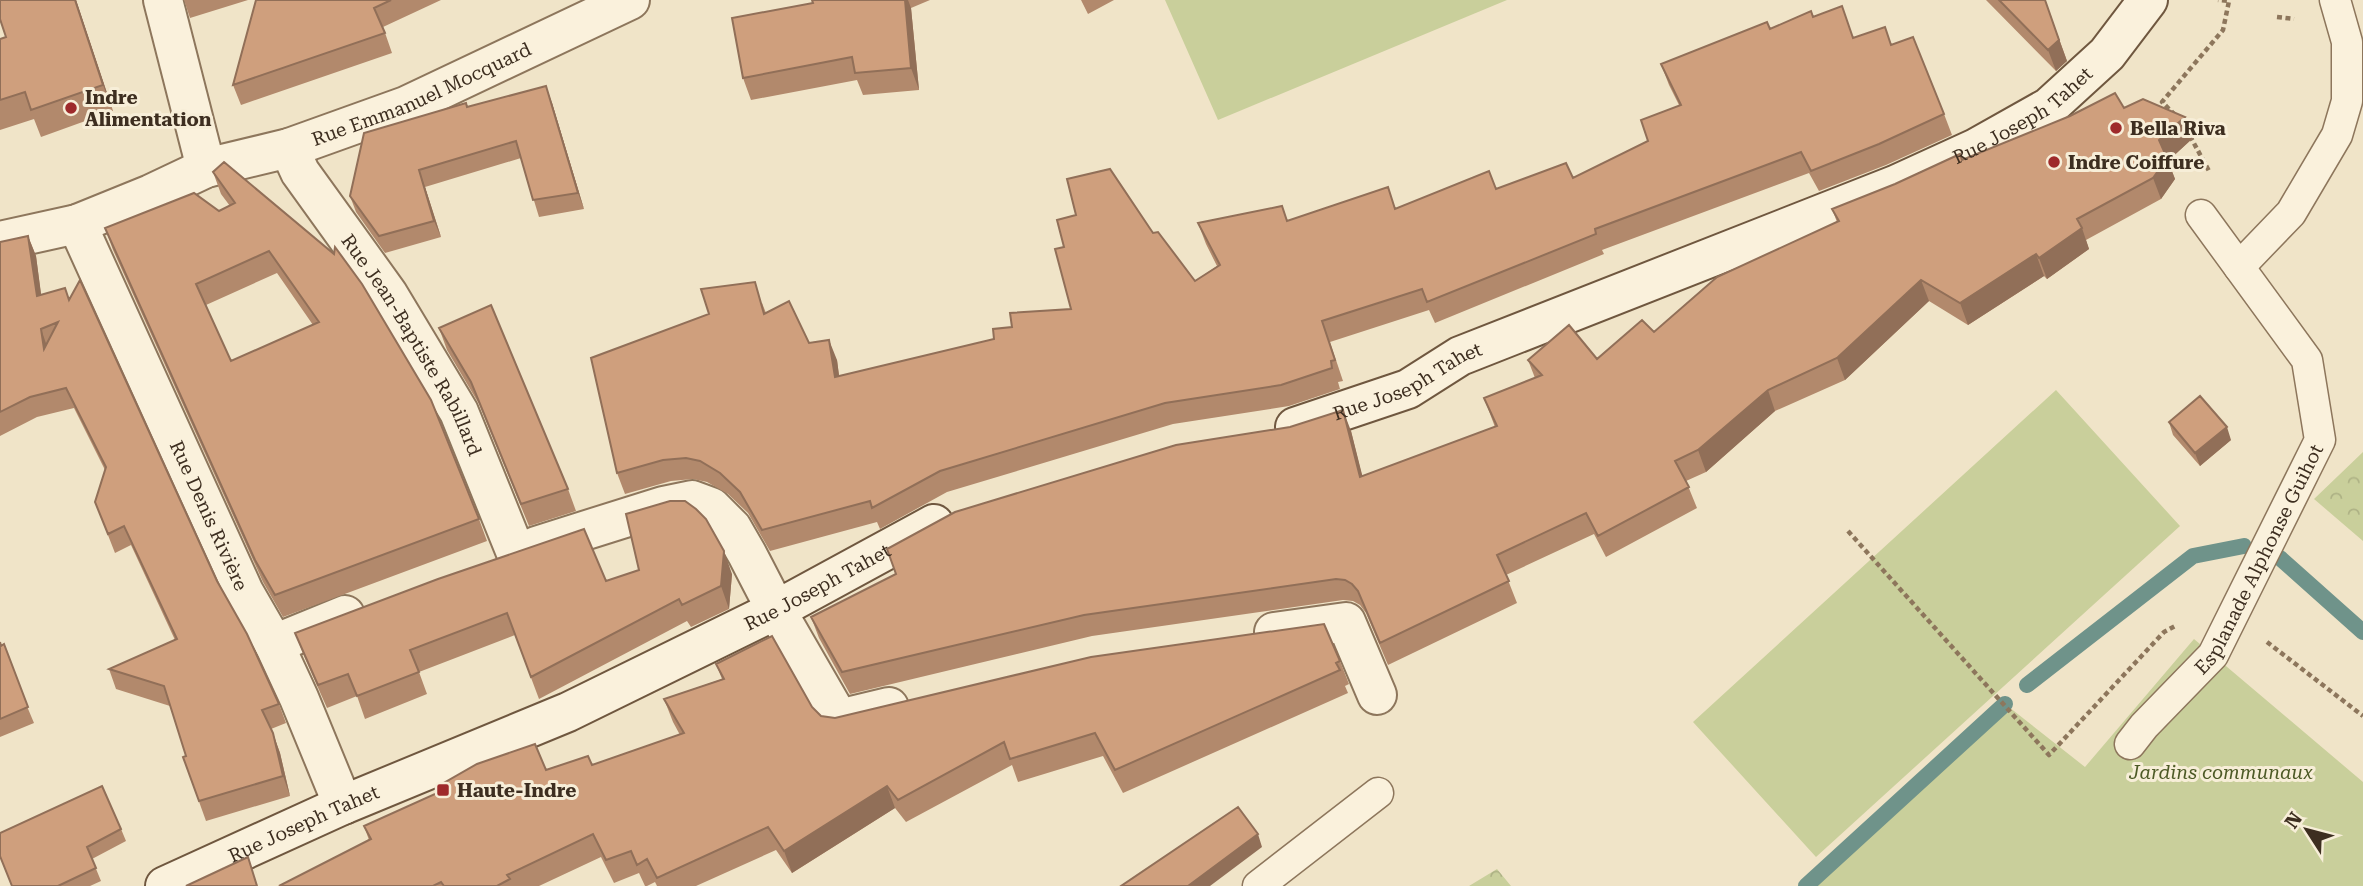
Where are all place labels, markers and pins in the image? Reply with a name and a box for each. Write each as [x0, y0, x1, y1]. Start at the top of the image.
place label: Indre Alimentation [85, 86, 212, 131]
marker: Indre Alimentation [63, 100, 79, 116]
place label: Bella Riva [2130, 117, 2226, 140]
marker: Bella Riva [2108, 120, 2124, 136]
place label: Indre Coiffure [2068, 151, 2204, 174]
marker: Indre Coiffure [2046, 154, 2062, 170]
place label: Haute-Indre [457, 779, 576, 802]
marker: Haute-Indre [435, 782, 451, 798]

